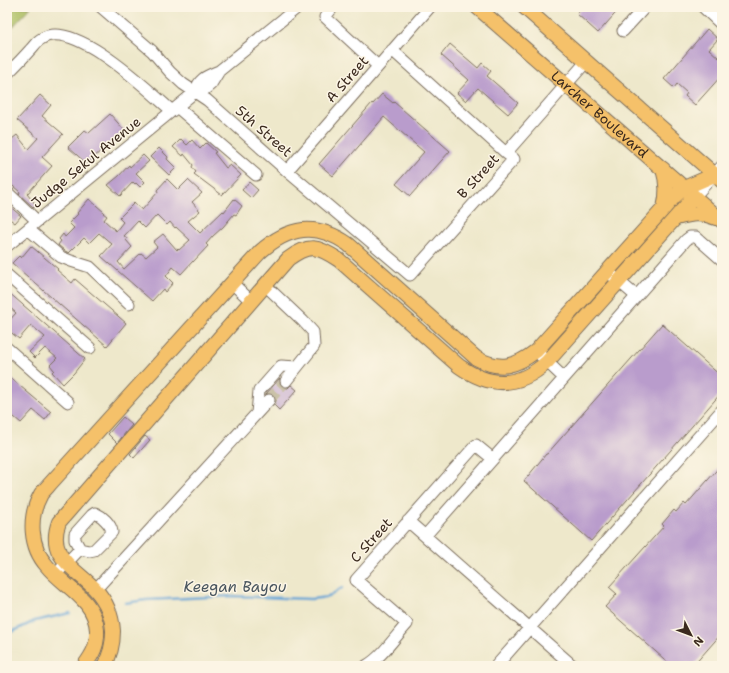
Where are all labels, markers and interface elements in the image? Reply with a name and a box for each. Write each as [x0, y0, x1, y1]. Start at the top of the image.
street label: A Street [322, 52, 372, 106]
street label: Larcher Boulevard [547, 67, 652, 162]
street label: 5th Street [232, 102, 296, 160]
street label: Judge Sekul Avenue [28, 112, 144, 212]
street label: B Street [453, 150, 503, 202]
street label: C Street [346, 514, 396, 566]
water label: Keegan Bayou [184, 577, 287, 597]
north arrow [671, 615, 711, 655]
text: N [689, 633, 707, 650]

